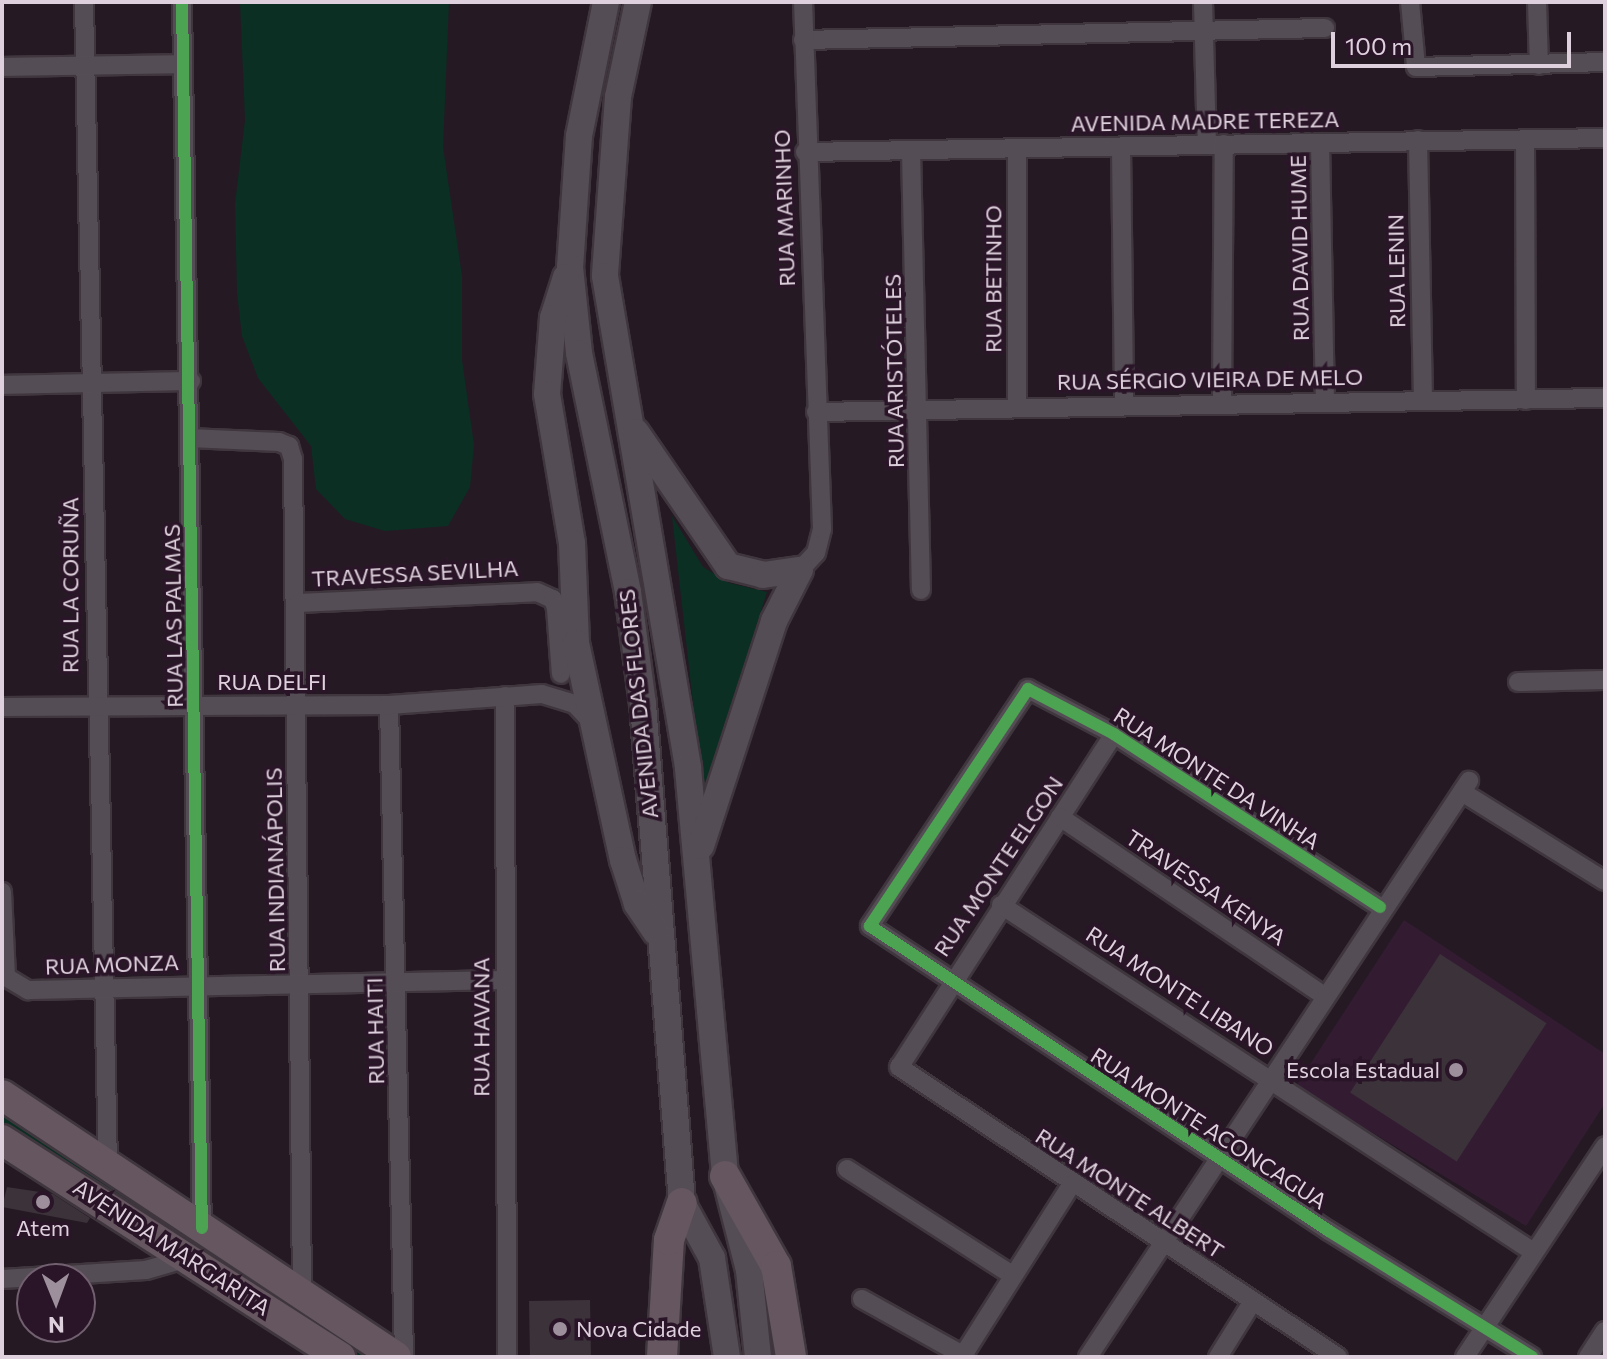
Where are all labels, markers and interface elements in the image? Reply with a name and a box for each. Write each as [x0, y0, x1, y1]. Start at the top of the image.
scale bar [1335, 16, 1575, 66]
text: 100 m [1345, 31, 1412, 60]
street label: AVENIDA MADRE TEREZA [1070, 105, 1340, 137]
street label: RUA MARINHO [768, 129, 800, 287]
street label: RUA DAVID HUME [1284, 155, 1314, 341]
street label: RUA BETINHO [980, 205, 1006, 353]
street label: RUA LENIN [1382, 214, 1410, 328]
street label: RUA ARISTÓTELES [879, 274, 909, 468]
street label: RUA SÉRGIO VIEIRA DE MELO [1057, 363, 1363, 395]
street label: RUA LA CORUÑA [57, 497, 83, 673]
street label: RUA LAS PALMAS [158, 524, 188, 708]
street label: TRAVESSA SEVILHA [311, 554, 519, 592]
street label: AVENIDA DAS FLORES [613, 588, 663, 820]
street label: RUA DELFI [217, 669, 327, 695]
street label: RUA MONTE DA VINHA [1109, 702, 1325, 854]
street label: RUA INDIANÁPOLIS [260, 768, 290, 972]
street label: RUA MONTE ELGON [928, 771, 1068, 961]
street label: TRAVESSA KENYA [1121, 824, 1291, 950]
street label: RUA MONTE LIBANO [1081, 920, 1279, 1062]
street label: RUA MONZA [44, 948, 180, 980]
street label: RUA HAVANA [468, 957, 494, 1097]
street label: RUA HAITI [361, 977, 389, 1085]
street label: RUA MONTE ACONCAGUA [1086, 1042, 1332, 1214]
place label: Escola Estadual [1286, 1057, 1440, 1083]
marker: Escola Estadual [1447, 1061, 1465, 1079]
street label: RUA MONTE ALBERT [1031, 1122, 1229, 1264]
street label: AVENIDA MARGARITA [69, 1173, 275, 1321]
marker: Atem [34, 1193, 52, 1211]
place label: Atem [16, 1215, 70, 1241]
north arrow [16, 1263, 96, 1343]
text: N [48, 1312, 65, 1339]
place label: Nova Cidade [576, 1316, 701, 1342]
marker: Nova Cidade [551, 1320, 569, 1338]

